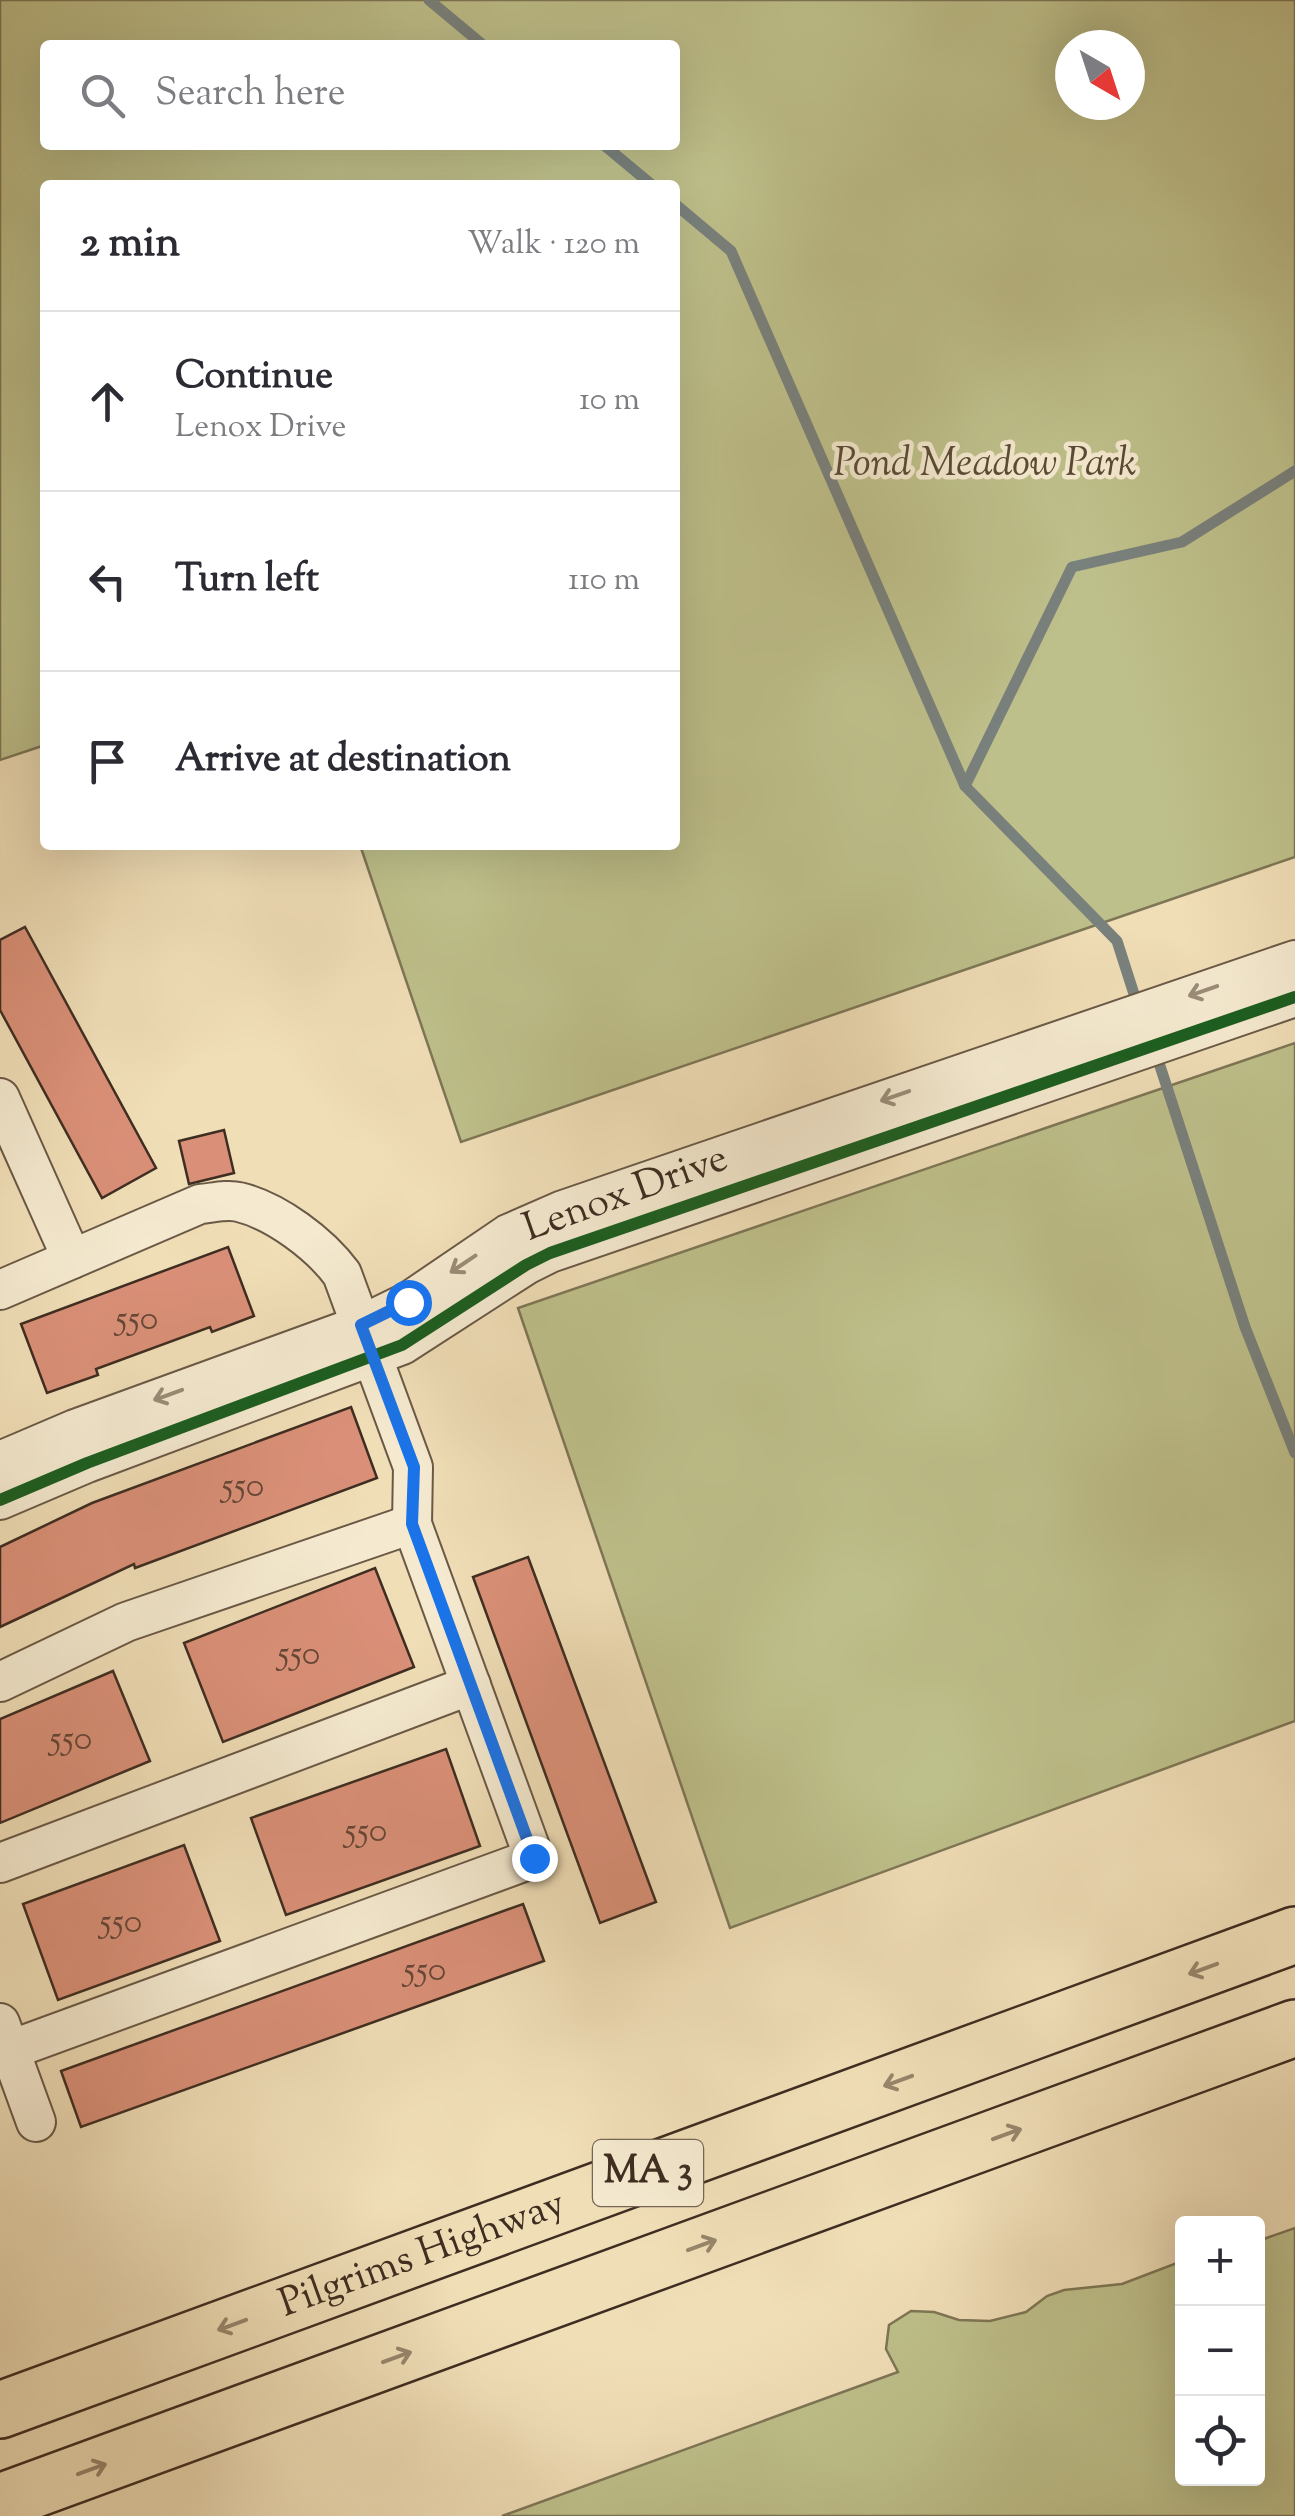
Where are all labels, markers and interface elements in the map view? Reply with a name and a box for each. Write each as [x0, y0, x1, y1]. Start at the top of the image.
north arrow [1055, 30, 1145, 120]
search box [40, 40, 680, 150]
icon: search [75, 68, 130, 123]
text: Search here [155, 68, 346, 122]
text: 2 min [80, 215, 180, 275]
text: Walk · 120 m [467, 222, 640, 268]
text: Continue [175, 351, 333, 405]
icon: ahead [80, 374, 135, 429]
text: 10 m [579, 378, 640, 424]
text: Lenox Drive [175, 405, 346, 451]
park label: Pond Meadow Park [834, 437, 1136, 494]
icon: left [80, 554, 135, 609]
text: Turn left [175, 554, 319, 608]
text: 110 m [568, 558, 640, 604]
icon: arrive [80, 734, 135, 789]
text: Arrive at destination [175, 734, 511, 788]
one-way arrow [1188, 983, 1219, 1001]
one-way arrow [880, 1089, 912, 1107]
street label: Lenox Drive [516, 1132, 736, 1258]
one-way arrow [450, 1253, 478, 1274]
route start [386, 1280, 432, 1326]
house number: 550 [114, 1295, 158, 1346]
one-way arrow [153, 1387, 184, 1405]
house number: 550 [220, 1462, 264, 1513]
house number: 550 [276, 1630, 320, 1681]
house number: 550 [48, 1715, 92, 1766]
house number: 550 [343, 1807, 387, 1858]
route end [512, 1836, 558, 1882]
house number: 550 [98, 1898, 142, 1949]
house number: 550 [402, 1946, 446, 1997]
one-way arrow [1189, 1961, 1220, 1979]
one-way arrow [884, 2073, 915, 2091]
one-way arrow [991, 2124, 1022, 2142]
road number: MA 3 [593, 2140, 703, 2206]
street label: Pilgrims Highway [272, 2177, 573, 2334]
map controls [1175, 2216, 1265, 2486]
button: + [1175, 2216, 1265, 2306]
one-way arrow [685, 2235, 716, 2253]
button: − [1175, 2306, 1265, 2396]
one-way arrow [217, 2317, 248, 2335]
one-way arrow [380, 2347, 411, 2365]
button: locate [1175, 2396, 1265, 2486]
one-way arrow [75, 2459, 106, 2477]

